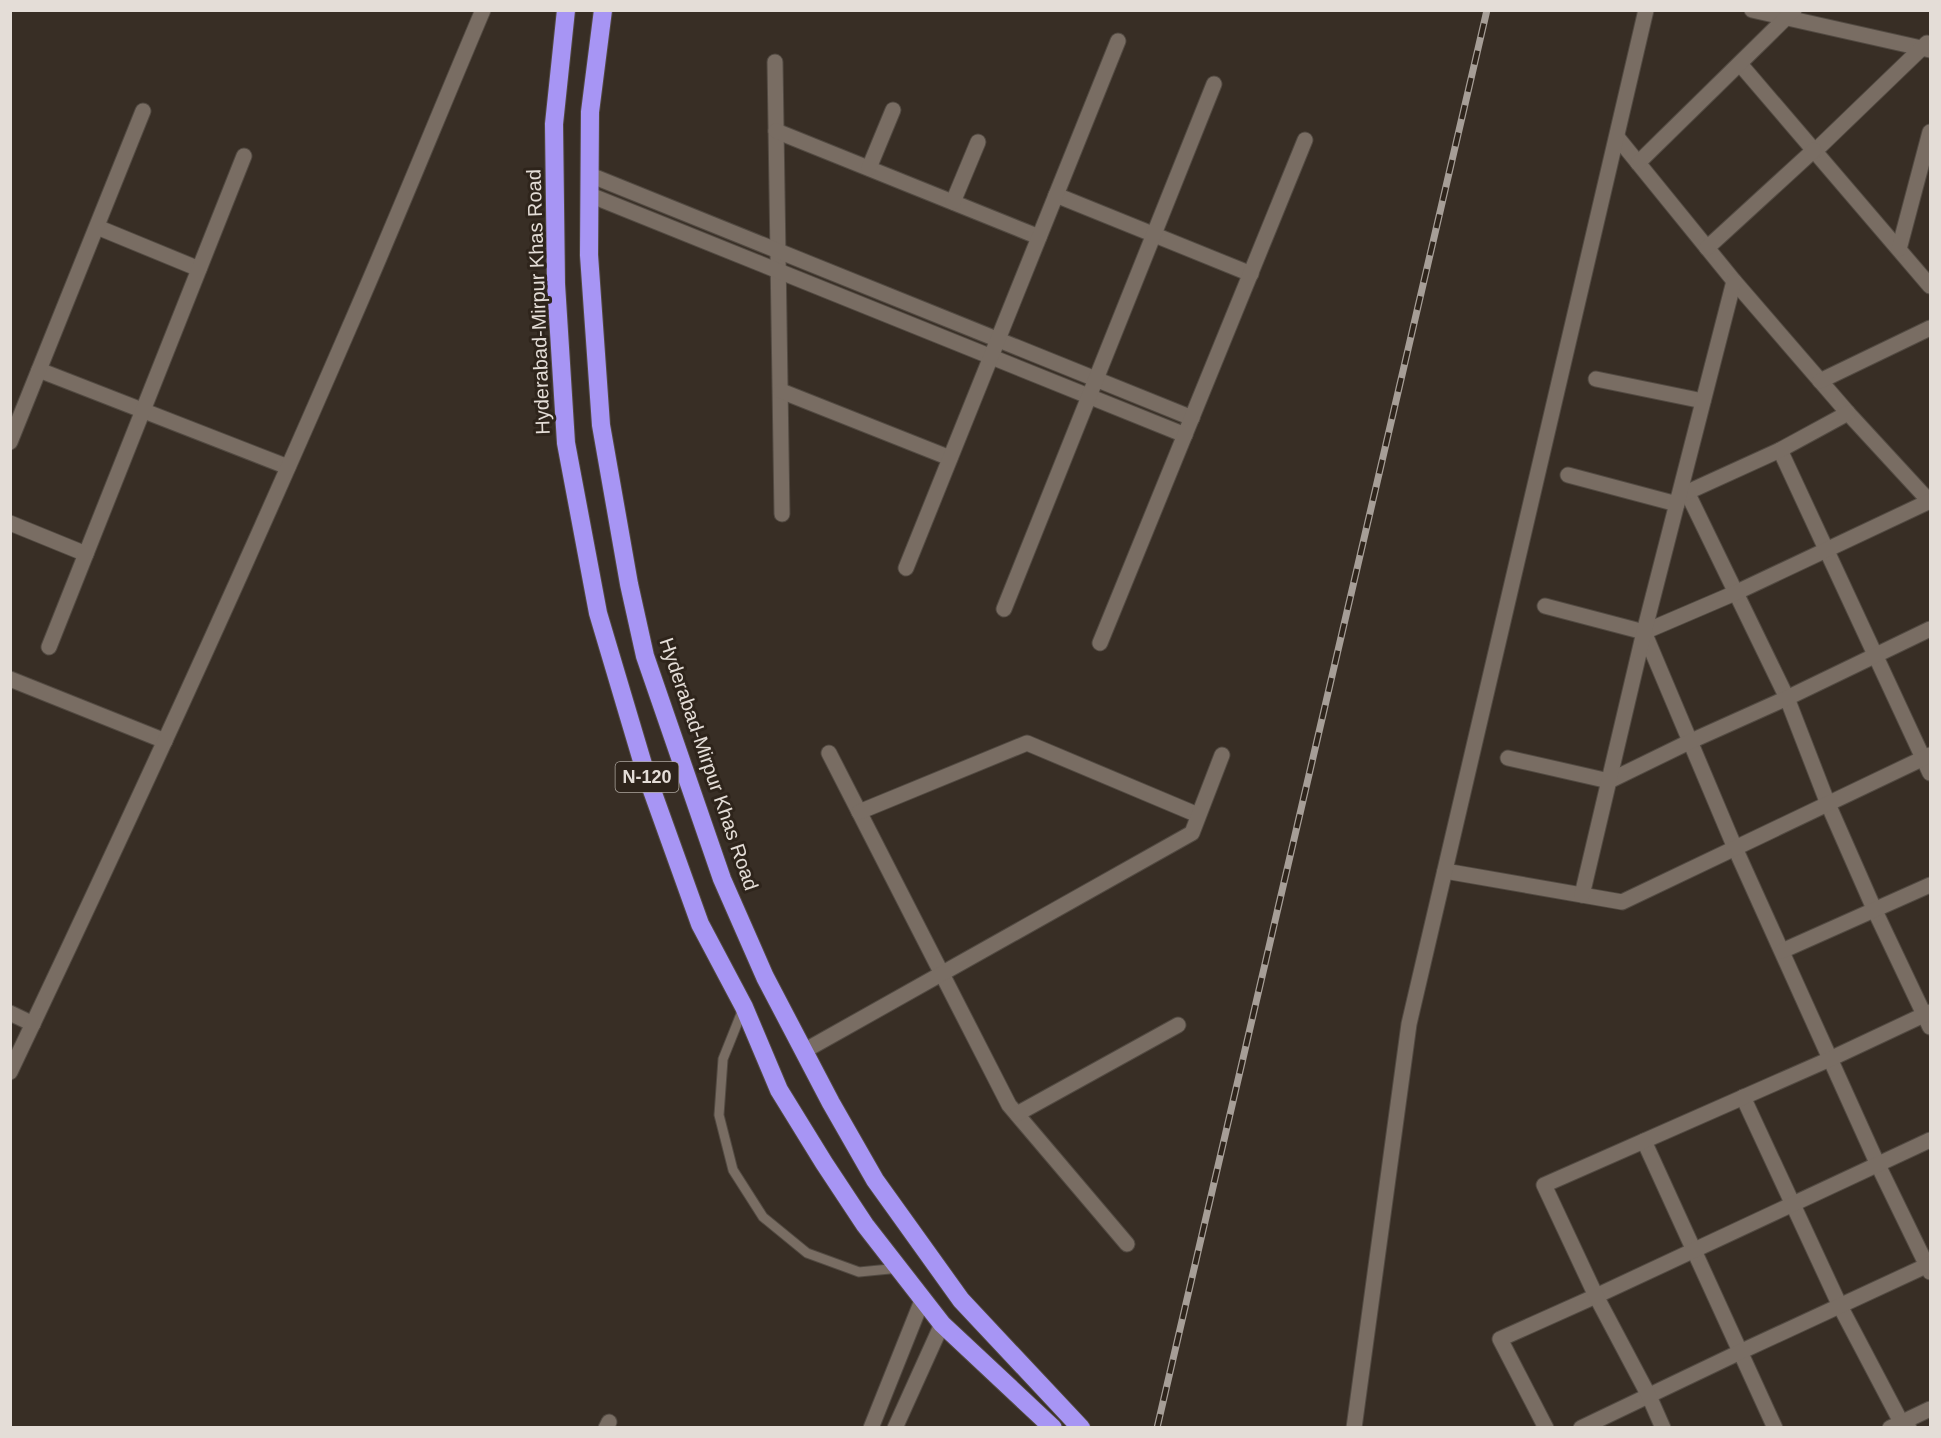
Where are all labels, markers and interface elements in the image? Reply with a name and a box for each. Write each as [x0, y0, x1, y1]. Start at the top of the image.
street label: Hyderabad-Mirpur Khas Road [522, 169, 554, 435]
street label: Hyderabad-Mirpur Khas Road [655, 635, 763, 893]
road number: N-120 [616, 762, 678, 792]

